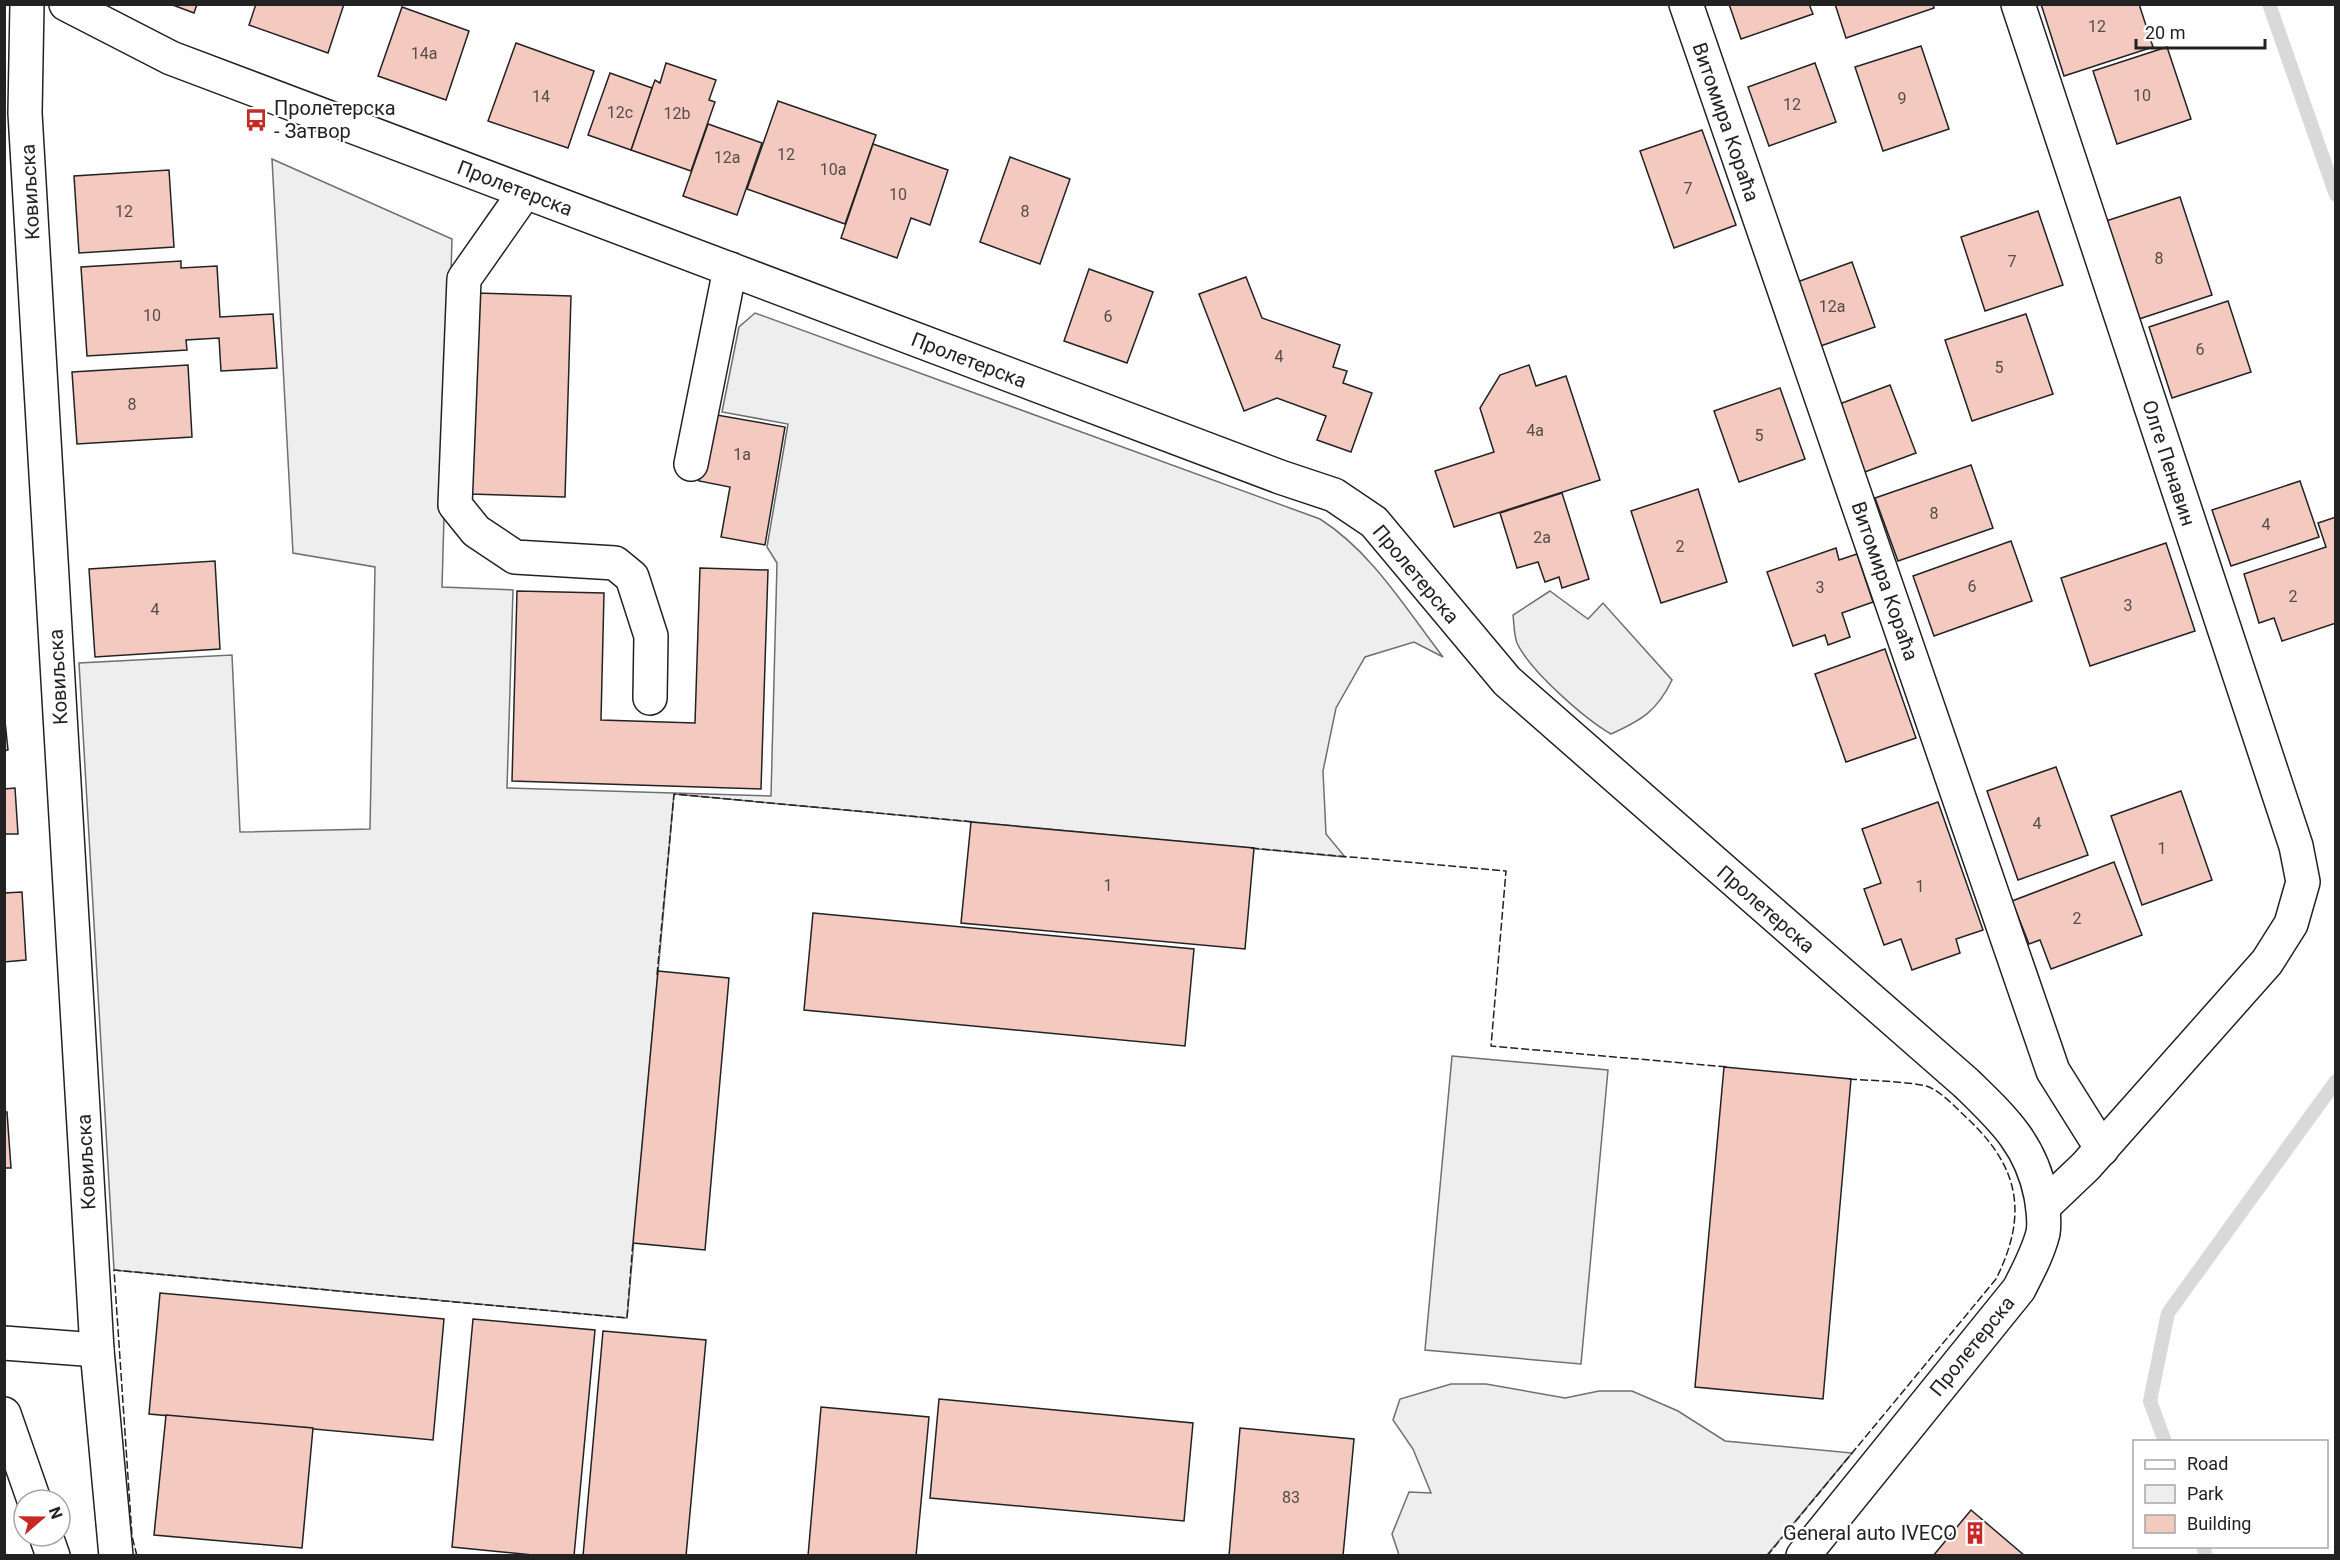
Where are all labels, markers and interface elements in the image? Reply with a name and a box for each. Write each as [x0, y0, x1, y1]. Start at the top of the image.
scale bar [2136, 12, 2265, 50]
house number: 12 [2088, 17, 2106, 36]
text: 20 m [2145, 22, 2185, 43]
street label: Витомира Кораћа [1688, 39, 1764, 205]
house number: 14a [411, 44, 437, 63]
house number: 10 [2133, 86, 2151, 105]
house number: 14 [532, 87, 550, 106]
house number: 9 [1898, 89, 1907, 108]
house number: 12 [1783, 95, 1801, 114]
place label: Пролетерска - Затвор [274, 96, 396, 143]
house number: 12c [607, 103, 633, 122]
house number: 12b [664, 104, 691, 123]
bus stop icon: Пролетерска - Затвор [243, 107, 269, 133]
street label: Ковиљска [16, 143, 44, 241]
house number: 12 [777, 145, 795, 164]
house number: 12a [714, 148, 740, 167]
street label: Пролетерска [454, 155, 576, 221]
house number: 10a [820, 160, 846, 179]
house number: 7 [1684, 179, 1693, 198]
house number: 10 [889, 185, 907, 204]
house number: 12 [115, 202, 133, 221]
house number: 8 [1021, 202, 1030, 221]
house number: 8 [2155, 249, 2164, 268]
house number: 7 [2008, 252, 2017, 271]
house number: 12a [1819, 297, 1845, 316]
house number: 10 [143, 306, 161, 325]
house number: 6 [1104, 307, 1113, 326]
street label: Пролетерска [908, 327, 1030, 393]
house number: 6 [2196, 340, 2205, 359]
house number: 4 [1275, 347, 1284, 366]
house number: 5 [1995, 358, 2004, 377]
house number: 8 [128, 395, 137, 414]
street label: Олге Пенавин [2137, 397, 2201, 529]
house number: 4a [1526, 421, 1544, 440]
house number: 5 [1755, 426, 1764, 445]
house number: 1a [733, 445, 751, 464]
street label: Витомира Кораћа [1847, 498, 1923, 664]
house number: 8 [1930, 504, 1939, 523]
house number: 4 [2262, 515, 2271, 534]
street label: Пролетерска [1368, 520, 1464, 628]
house number: 2a [1533, 528, 1551, 547]
house number: 2 [1676, 537, 1685, 556]
house number: 6 [1968, 577, 1977, 596]
house number: 3 [1816, 578, 1825, 597]
house number: 2 [2289, 587, 2298, 606]
house number: 3 [2124, 596, 2133, 615]
house number: 4 [151, 600, 160, 619]
street label: Ковиљска [44, 628, 72, 726]
house number: 4 [2033, 814, 2042, 833]
house number: 1 [2158, 839, 2167, 858]
street label: Пролетерска [1712, 860, 1820, 958]
house number: 1 [1104, 876, 1113, 895]
house number: 1 [1916, 877, 1925, 896]
house number: 2 [2073, 909, 2082, 928]
street label: Ковиљска [72, 1113, 100, 1211]
street label: Пролетерска [1924, 1291, 2020, 1401]
legend [2133, 1440, 2328, 1548]
text: Road [2187, 1453, 2228, 1474]
text: Park [2187, 1483, 2224, 1504]
north arrow [12, 1488, 72, 1548]
house number: 83 [1282, 1488, 1300, 1507]
text: N [45, 1504, 66, 1522]
text: Building [2187, 1513, 2251, 1534]
building icon: General auto IVECO [1962, 1520, 1988, 1546]
place label: General auto IVECO [1783, 1521, 1957, 1545]

